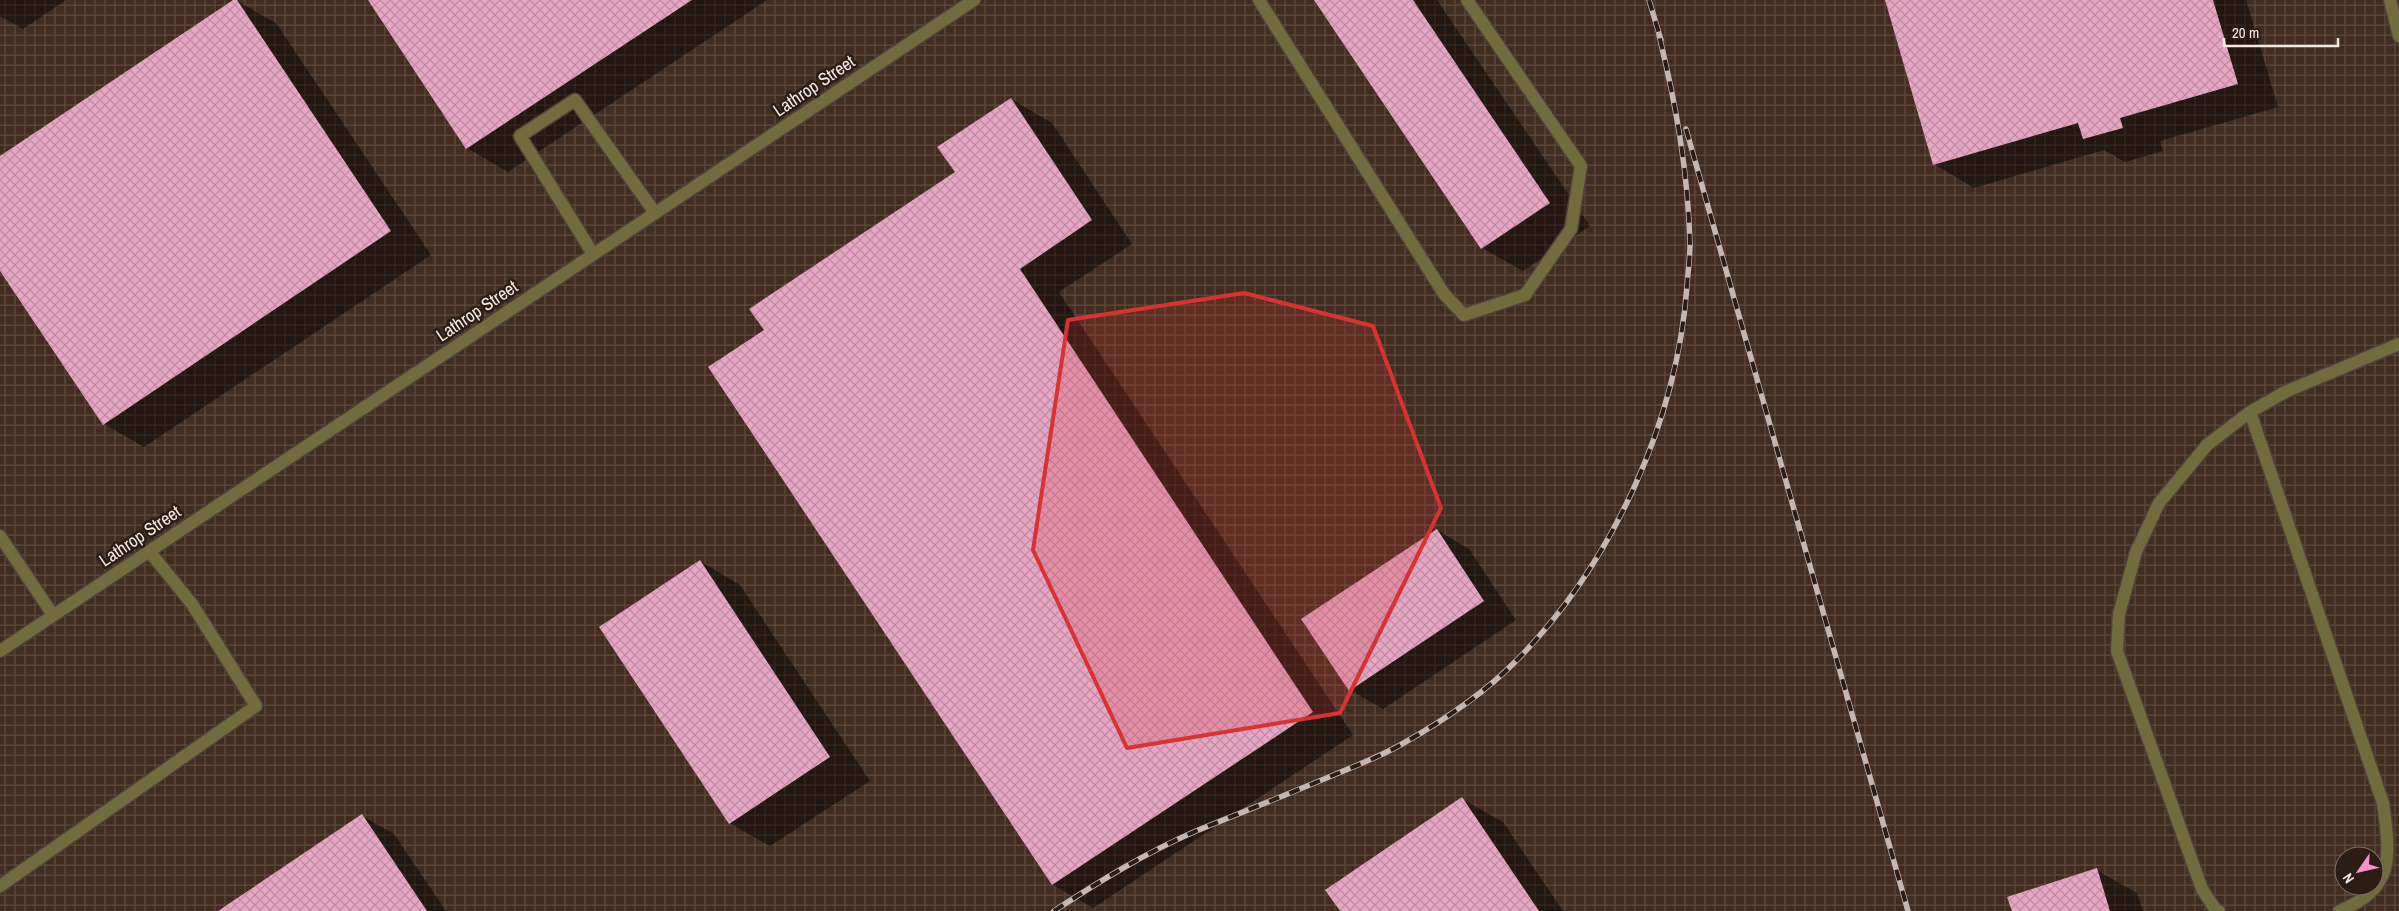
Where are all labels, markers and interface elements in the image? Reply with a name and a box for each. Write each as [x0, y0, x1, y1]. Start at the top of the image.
scale bar [2224, 15, 2338, 47]
text: 20 m [2232, 22, 2259, 43]
street label: Lathrop Street [768, 49, 859, 122]
street label: Lathrop Street [431, 274, 522, 347]
street label: Lathrop Street [94, 499, 185, 572]
north arrow [2334, 846, 2384, 896]
text: N [2338, 870, 2358, 887]

